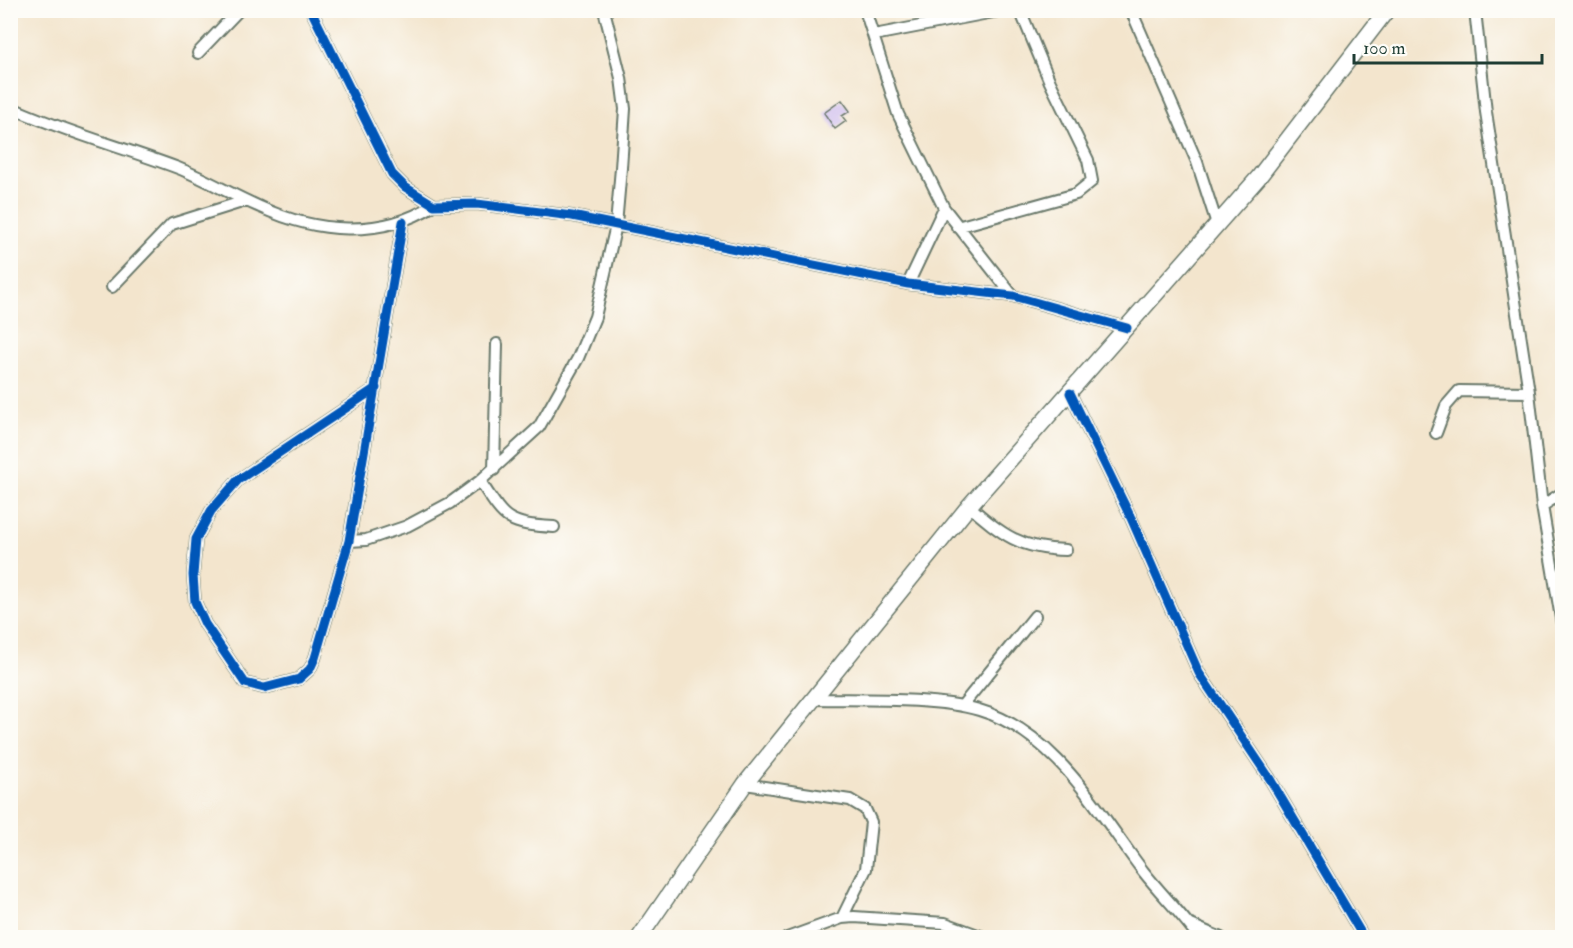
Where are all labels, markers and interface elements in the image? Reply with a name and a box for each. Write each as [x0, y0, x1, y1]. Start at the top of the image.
scale bar [1354, 27, 1542, 65]
text: 100 m [1363, 37, 1406, 60]

